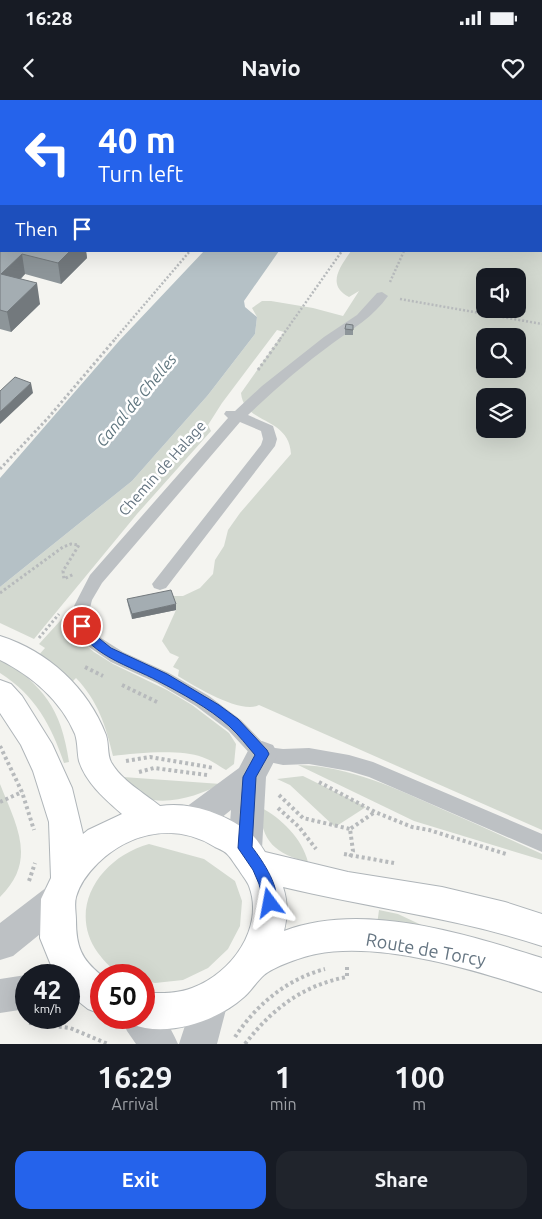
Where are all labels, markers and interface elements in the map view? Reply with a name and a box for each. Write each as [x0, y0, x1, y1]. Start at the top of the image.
text: 16:28 [25, 7, 73, 29]
icon: back [15, 54, 43, 82]
icon: heart [499, 54, 527, 82]
text: Navio [241, 55, 301, 80]
icon: left [15, 120, 80, 185]
text: 40 m [98, 120, 176, 160]
text: Turn left [98, 161, 183, 186]
icon: arrive [68, 215, 96, 243]
text: Then [15, 218, 58, 240]
map controls [476, 268, 526, 438]
button: sound [476, 268, 526, 318]
button: search [476, 328, 526, 378]
water label: Canal de Chelles [92, 350, 180, 450]
button: layers [476, 388, 526, 438]
street label: Chemin de Halage [115, 417, 209, 519]
pin [61, 605, 103, 647]
icon: arrive [68, 612, 96, 640]
position arrow [243, 876, 295, 928]
street label: Route de Torcy [364, 929, 488, 969]
speed limit sign: 50 [90, 964, 155, 1029]
text: 42 [33, 976, 62, 1004]
text: km/h [34, 1002, 61, 1015]
text: 16:29 [97, 1060, 172, 1094]
text: 1 [275, 1060, 292, 1094]
text: 100 [394, 1060, 445, 1094]
text: Arrival [112, 1095, 158, 1113]
text: min [270, 1095, 297, 1113]
text: m [412, 1095, 426, 1113]
button: Exit [15, 1151, 266, 1209]
button: Share [276, 1151, 527, 1209]

